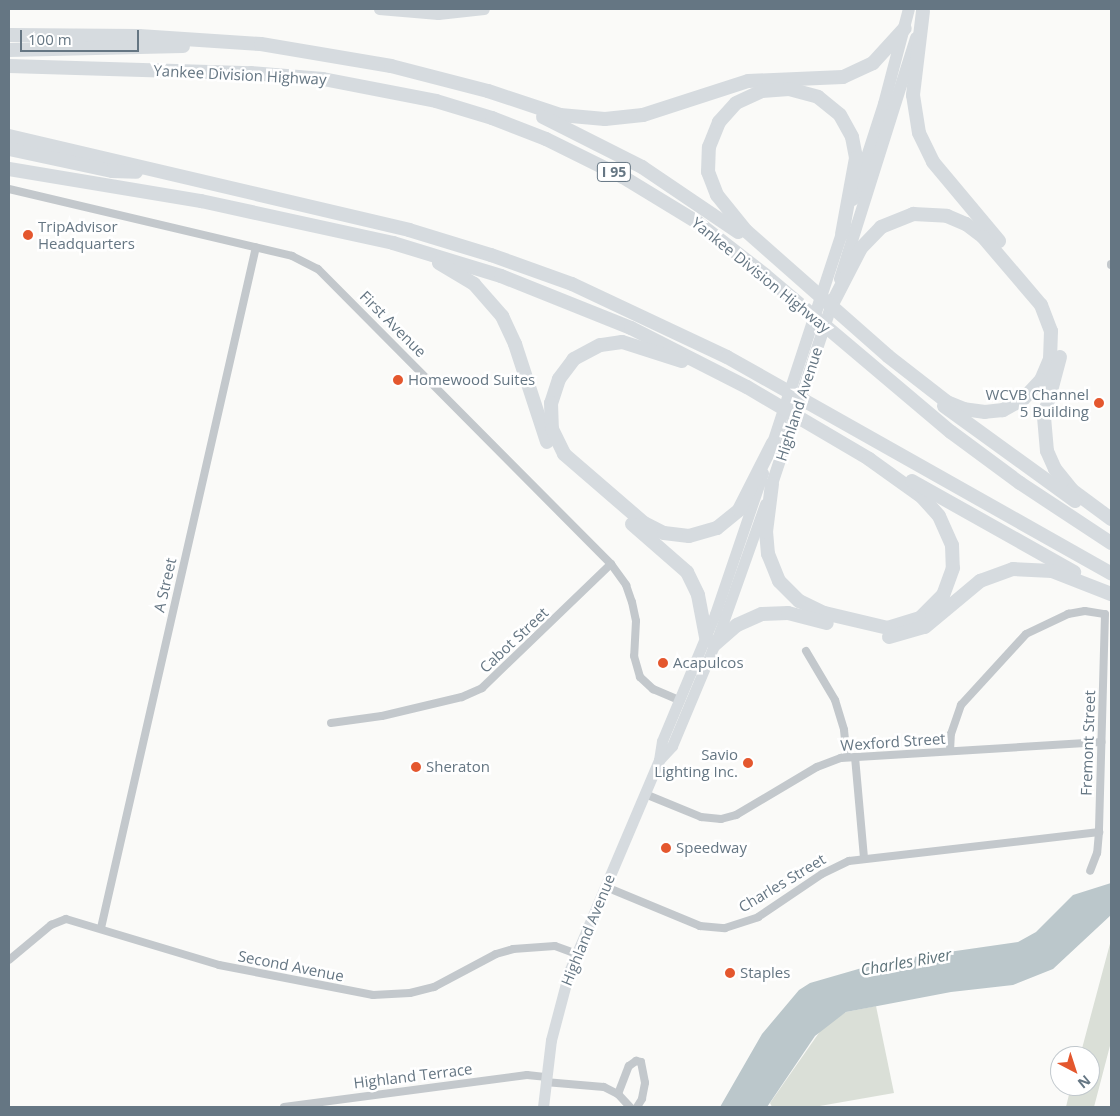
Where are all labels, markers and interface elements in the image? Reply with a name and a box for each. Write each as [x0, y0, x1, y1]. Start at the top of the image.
scale bar [22, 20, 141, 52]
text: 100 m [28, 29, 72, 49]
street label: Yankee Division Highway [153, 61, 327, 89]
road number: I 95 [596, 160, 632, 183]
street label: Yankee Division Highway [688, 214, 834, 336]
place label: TripAdvisor Headquarters [38, 217, 135, 252]
marker: TripAdvisor Headquarters [22, 229, 34, 241]
street label: First Avenue [356, 287, 430, 361]
street label: Highland Avenue [772, 345, 826, 463]
place label: Homewood Suites [408, 371, 535, 389]
marker: Homewood Suites [392, 374, 404, 386]
place label: WCVB Channel 5 Building [986, 385, 1089, 420]
marker: WCVB Channel 5 Building [1093, 397, 1105, 409]
street label: A Street [150, 556, 180, 614]
street label: Cabot Street [476, 604, 552, 676]
place label: Acapulcos [673, 654, 744, 672]
marker: Acapulcos [657, 657, 669, 669]
street label: Fremont Street [1077, 690, 1099, 796]
street label: Wexford Street [840, 729, 946, 755]
place label: Savio Lighting Inc. [654, 745, 738, 780]
marker: Savio Lighting Inc. [742, 757, 754, 769]
place label: Sheraton [426, 758, 490, 776]
marker: Sheraton [410, 761, 422, 773]
place label: Speedway [676, 839, 747, 857]
marker: Speedway [660, 842, 672, 854]
street label: Charles Street [735, 850, 829, 916]
street label: Highland Avenue [557, 872, 619, 988]
water label: Charles River [859, 945, 953, 979]
street label: Second Avenue [237, 947, 345, 985]
place label: Staples [740, 964, 790, 982]
marker: Staples [724, 967, 736, 979]
north arrow [1050, 1046, 1100, 1096]
street label: Highland Terrace [353, 1060, 473, 1092]
text: N [1074, 1071, 1095, 1093]

